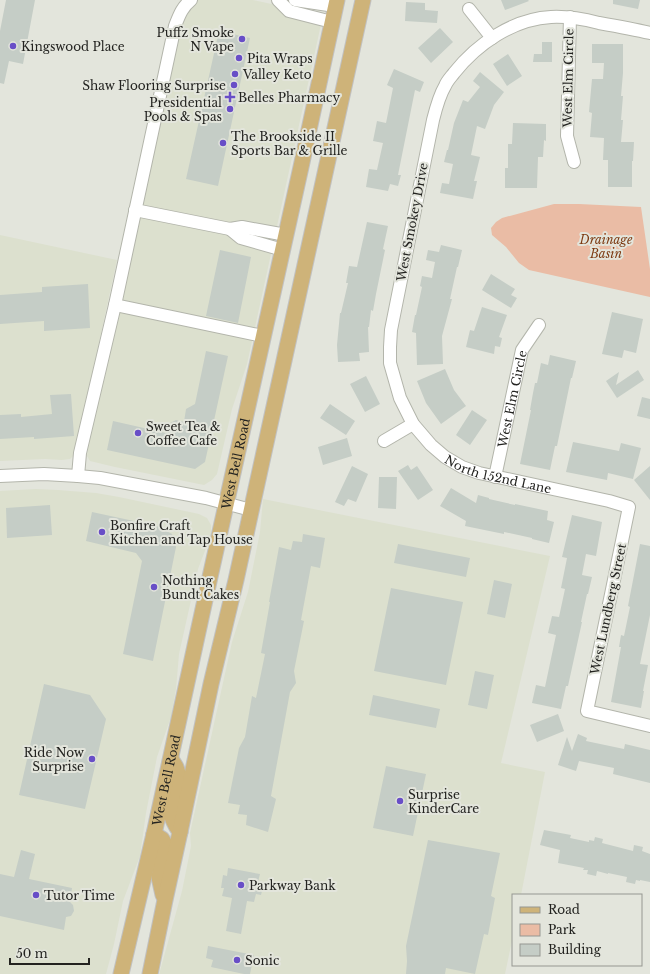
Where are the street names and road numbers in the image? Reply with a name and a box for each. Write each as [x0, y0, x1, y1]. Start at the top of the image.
street label: West Elm Circle [560, 28, 576, 129]
street label: West Smokey Drive [393, 161, 431, 284]
street label: West Elm Circle [494, 349, 529, 450]
street label: West Bell Road [218, 417, 253, 512]
street label: North 152nd Lane [442, 451, 553, 496]
street label: West Lundberg Street [587, 542, 629, 677]
street label: West Bell Road [148, 733, 183, 828]

